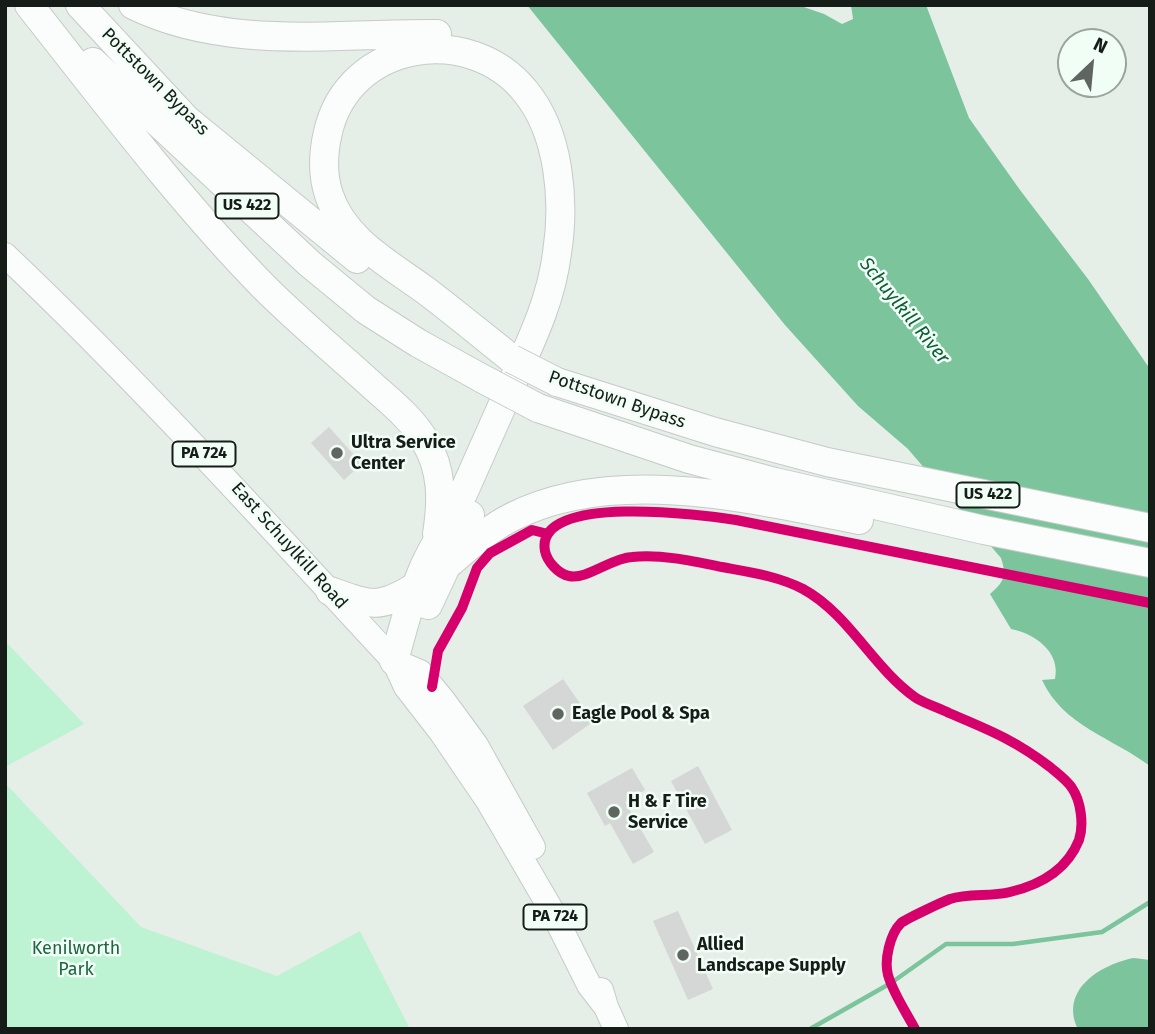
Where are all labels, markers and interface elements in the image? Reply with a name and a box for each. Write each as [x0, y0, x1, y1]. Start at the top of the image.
street label: Pottstown Bypass [97, 24, 213, 140]
north arrow [1057, 28, 1127, 98]
text: N [1090, 32, 1111, 59]
road number: US 422 [216, 194, 278, 218]
water label: Schuylkill River [854, 253, 954, 369]
street label: Pottstown Bypass [546, 366, 688, 434]
place label: Ultra Service Center [351, 432, 456, 474]
road number: PA 724 [172, 442, 235, 467]
marker: Ultra Service Center [329, 445, 345, 461]
street label: East Schuylkill Road [226, 478, 352, 614]
road number: US 422 [956, 482, 1020, 508]
place label: Eagle Pool & Spa [572, 703, 710, 725]
marker: Eagle Pool & Spa [550, 706, 566, 722]
place label: H & F Tire Service [628, 791, 707, 834]
marker: H & F Tire Service [606, 804, 622, 820]
road number: PA 724 [524, 904, 586, 930]
place label: Allied Landscape Supply [697, 934, 846, 976]
park label: Kenilworth Park [32, 938, 120, 981]
marker: Allied Landscape Supply [675, 947, 691, 963]

